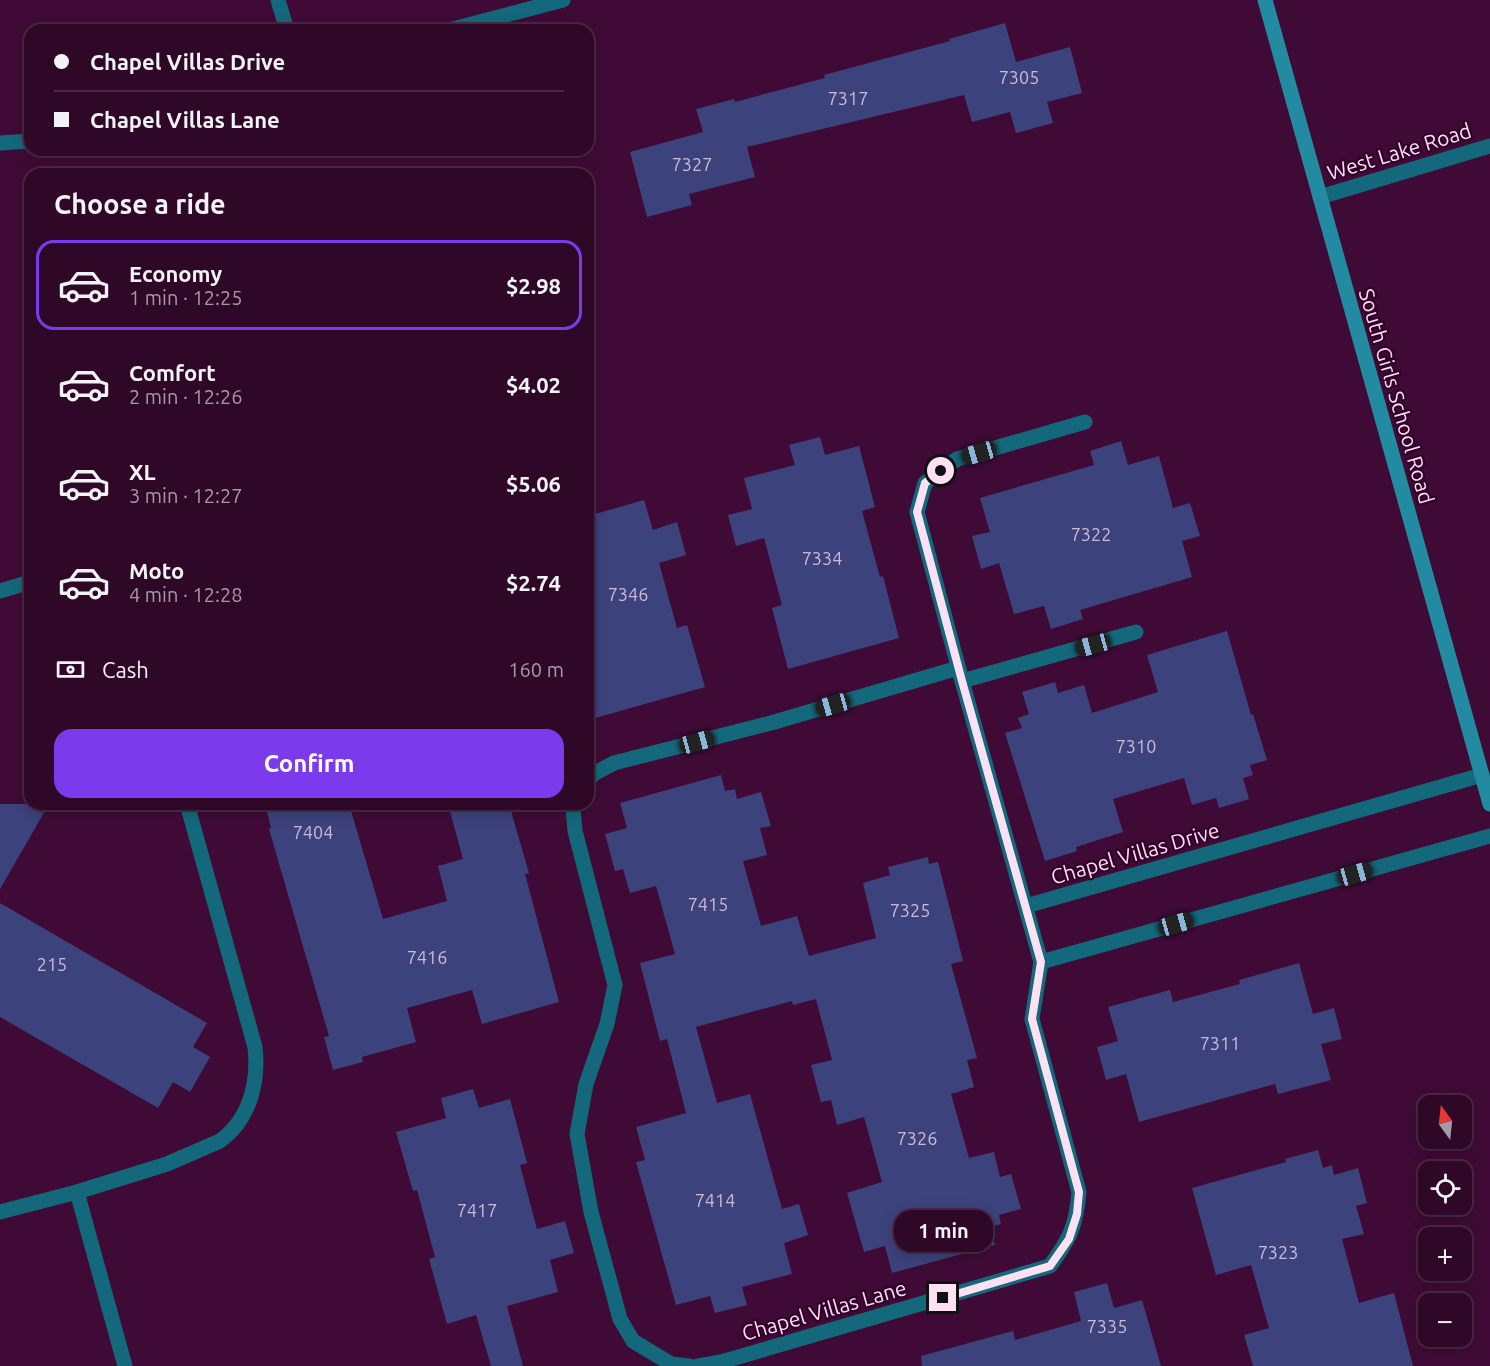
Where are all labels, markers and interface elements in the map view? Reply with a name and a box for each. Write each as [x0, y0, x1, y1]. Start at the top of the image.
text: Chapel Villas Drive [90, 49, 285, 74]
house number: 7305 [999, 67, 1039, 87]
house number: 7317 [828, 88, 868, 108]
text: Chapel Villas Lane [90, 107, 280, 132]
street label: West Lake Road [1324, 118, 1474, 184]
house number: 7327 [672, 154, 712, 174]
text: Choose a ride [54, 189, 226, 219]
icon: car [57, 258, 111, 312]
text: Economy [129, 261, 222, 286]
text: $2.98 [506, 273, 561, 298]
text: 1 min · 12:25 [129, 286, 243, 309]
street label: South Girls School Road [1355, 286, 1439, 506]
icon: car [57, 357, 111, 411]
text: Comfort [129, 360, 216, 385]
text: $4.02 [506, 372, 561, 397]
text: 2 min · 12:26 [129, 385, 243, 408]
car [959, 439, 999, 467]
icon: car [57, 456, 111, 510]
route start [927, 457, 954, 484]
text: XL [129, 459, 156, 484]
text: $5.06 [506, 471, 561, 496]
text: 3 min · 12:27 [129, 484, 243, 507]
house number: 7322 [1071, 524, 1111, 544]
house number: 7334 [802, 548, 842, 568]
icon: car [57, 555, 111, 609]
text: Moto [129, 558, 184, 583]
text: $2.74 [506, 570, 561, 595]
text: 4 min · 12:28 [129, 583, 243, 606]
house number: 7346 [608, 584, 648, 604]
car [1073, 632, 1113, 658]
icon: cash [54, 653, 87, 686]
text: Cash [102, 657, 149, 682]
text: 160 m [508, 658, 564, 681]
car [813, 691, 853, 719]
button: Confirm [54, 729, 564, 798]
car [677, 729, 717, 755]
house number: 7310 [1116, 736, 1156, 756]
street label: Chapel Villas Drive [1048, 817, 1222, 889]
house number: 7404 [293, 822, 333, 842]
car [1335, 860, 1375, 888]
house number: 7415 [688, 894, 728, 914]
house number: 7325 [890, 900, 930, 920]
car [1156, 910, 1196, 938]
house number: 7416 [407, 947, 447, 967]
house number: 215 [37, 954, 67, 974]
house number: 7311 [1200, 1033, 1240, 1053]
north arrow [1418, 1095, 1472, 1149]
map controls [1418, 1095, 1472, 1347]
house number: 7326 [897, 1128, 937, 1148]
button: locate [1418, 1161, 1472, 1215]
house number: 7414 [695, 1190, 735, 1210]
house number: 7417 [457, 1200, 497, 1220]
callout: 1 min [894, 1211, 992, 1253]
text: 1 min [918, 1219, 969, 1242]
button: + [1418, 1227, 1472, 1281]
house number: 7323 [1258, 1242, 1298, 1262]
street label: Chapel Villas Lane [739, 1275, 909, 1345]
route end [929, 1284, 956, 1311]
button: − [1418, 1293, 1472, 1347]
house number: 7335 [1087, 1316, 1127, 1336]

